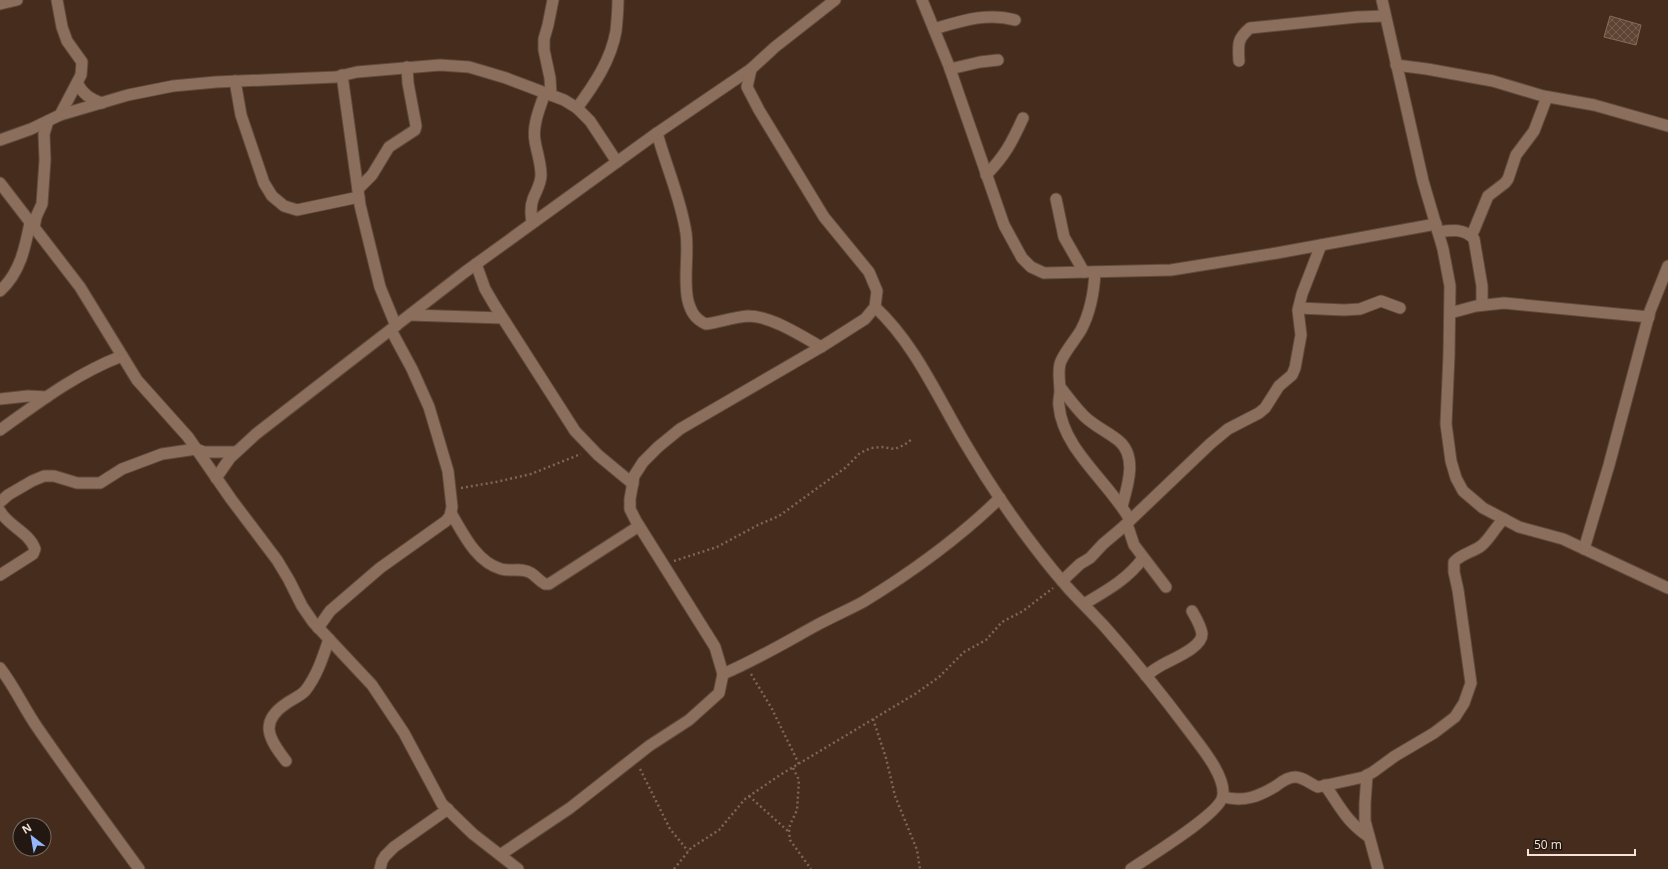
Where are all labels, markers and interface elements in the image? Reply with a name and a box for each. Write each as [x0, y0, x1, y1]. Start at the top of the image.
north arrow [12, 817, 52, 857]
text: N [19, 819, 34, 837]
scale bar [1528, 831, 1635, 857]
text: 50 m [1534, 836, 1562, 853]

